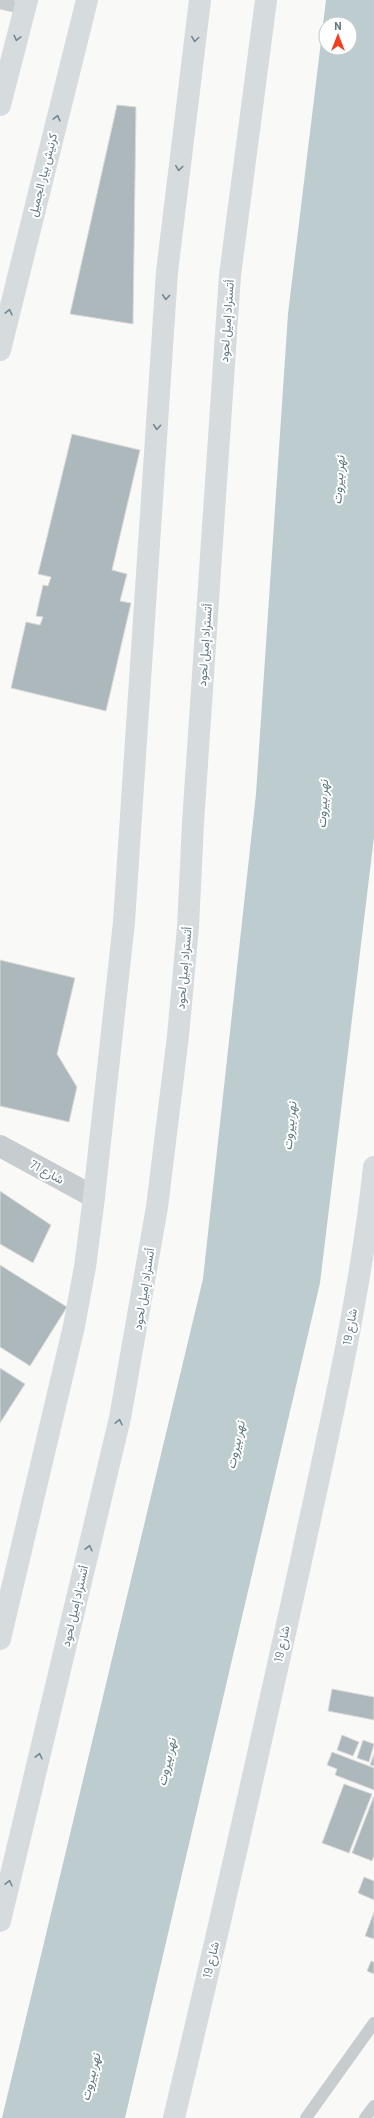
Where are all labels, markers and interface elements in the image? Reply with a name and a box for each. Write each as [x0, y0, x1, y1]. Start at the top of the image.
north arrow [318, 16, 358, 56]
text: N [334, 19, 342, 32]
one-way arrow [14, 35, 22, 41]
one-way arrow [191, 36, 200, 42]
one-way arrow [53, 115, 61, 121]
street label: كرنيش بيار الجميل [25, 131, 61, 219]
one-way arrow [175, 165, 184, 171]
street label: أتستراد إميل لحود [216, 279, 238, 363]
one-way arrow [161, 294, 170, 300]
one-way arrow [5, 309, 13, 315]
one-way arrow [153, 424, 161, 430]
water label: نهر بيروت [328, 454, 349, 505]
street label: أتستراد إميل لحود [194, 603, 216, 687]
water label: نهر بيروت [313, 778, 332, 829]
street label: أتستراد إميل لحود [172, 926, 196, 1010]
water label: نهر بيروت [278, 1100, 301, 1151]
street label: شارع 71 [27, 1156, 67, 1189]
street label: أتستراد إميل لحود [130, 1247, 158, 1331]
street label: شارع 19 [339, 1307, 362, 1347]
water label: نهر بيروت [222, 1418, 249, 1471]
one-way arrow [115, 1419, 123, 1425]
one-way arrow [85, 1545, 93, 1551]
street label: أتستراد إميل لحود [58, 1564, 92, 1648]
street label: شارع 19 [270, 1624, 295, 1664]
water label: نهر بيروت [153, 1735, 181, 1788]
one-way arrow [35, 1753, 43, 1760]
one-way arrow [4, 1880, 13, 1887]
street label: شارع 19 [199, 1940, 224, 1980]
water label: نهر بيروت [76, 2050, 105, 2103]

